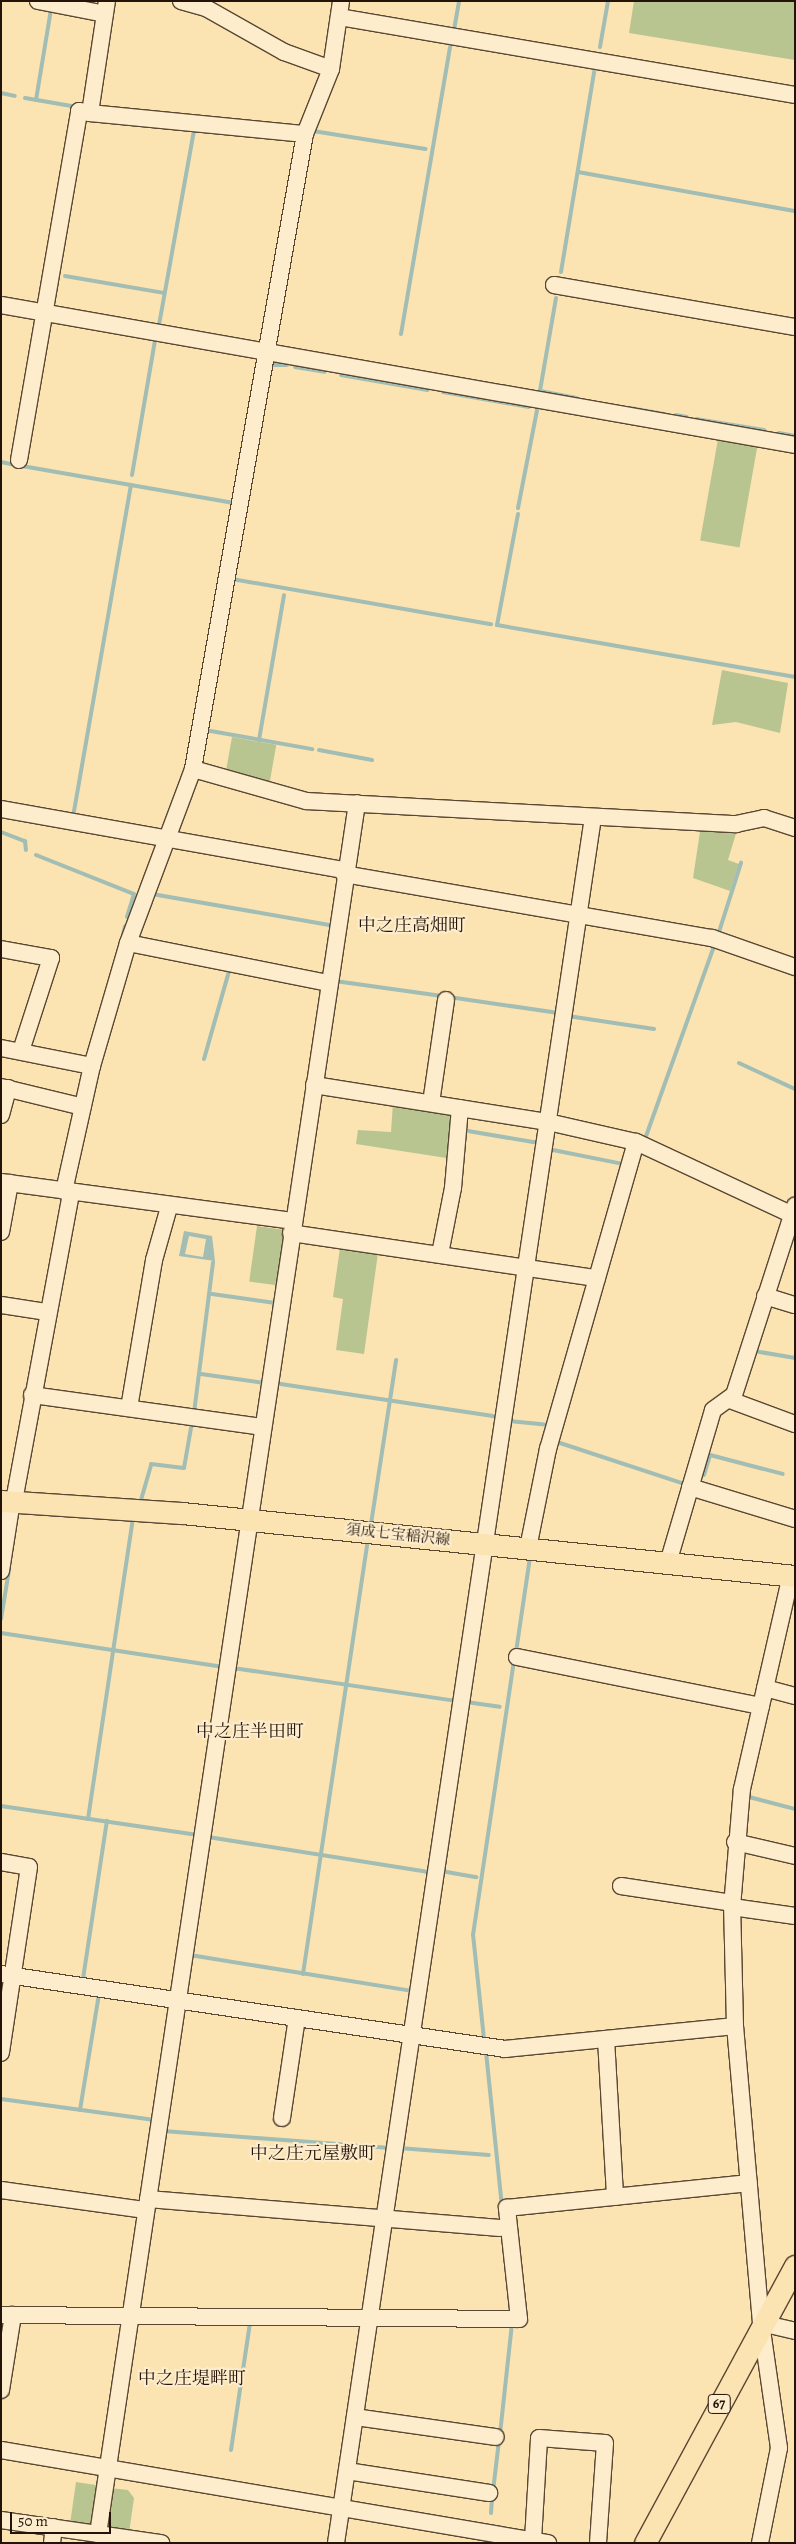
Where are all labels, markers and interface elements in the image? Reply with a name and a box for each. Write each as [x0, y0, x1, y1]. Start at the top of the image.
district label: 中之庄高畑町 [358, 914, 466, 936]
street label: 須成七宝稲沢線 [345, 1521, 451, 1549]
district label: 中之庄半田町 [196, 1720, 304, 1742]
district label: 中之庄元屋敷町 [250, 2142, 376, 2164]
district label: 中之庄堤畔町 [138, 2367, 246, 2389]
road number: 67 [706, 2392, 732, 2416]
scale bar [12, 2502, 114, 2534]
text: 50 m [18, 2511, 48, 2531]

